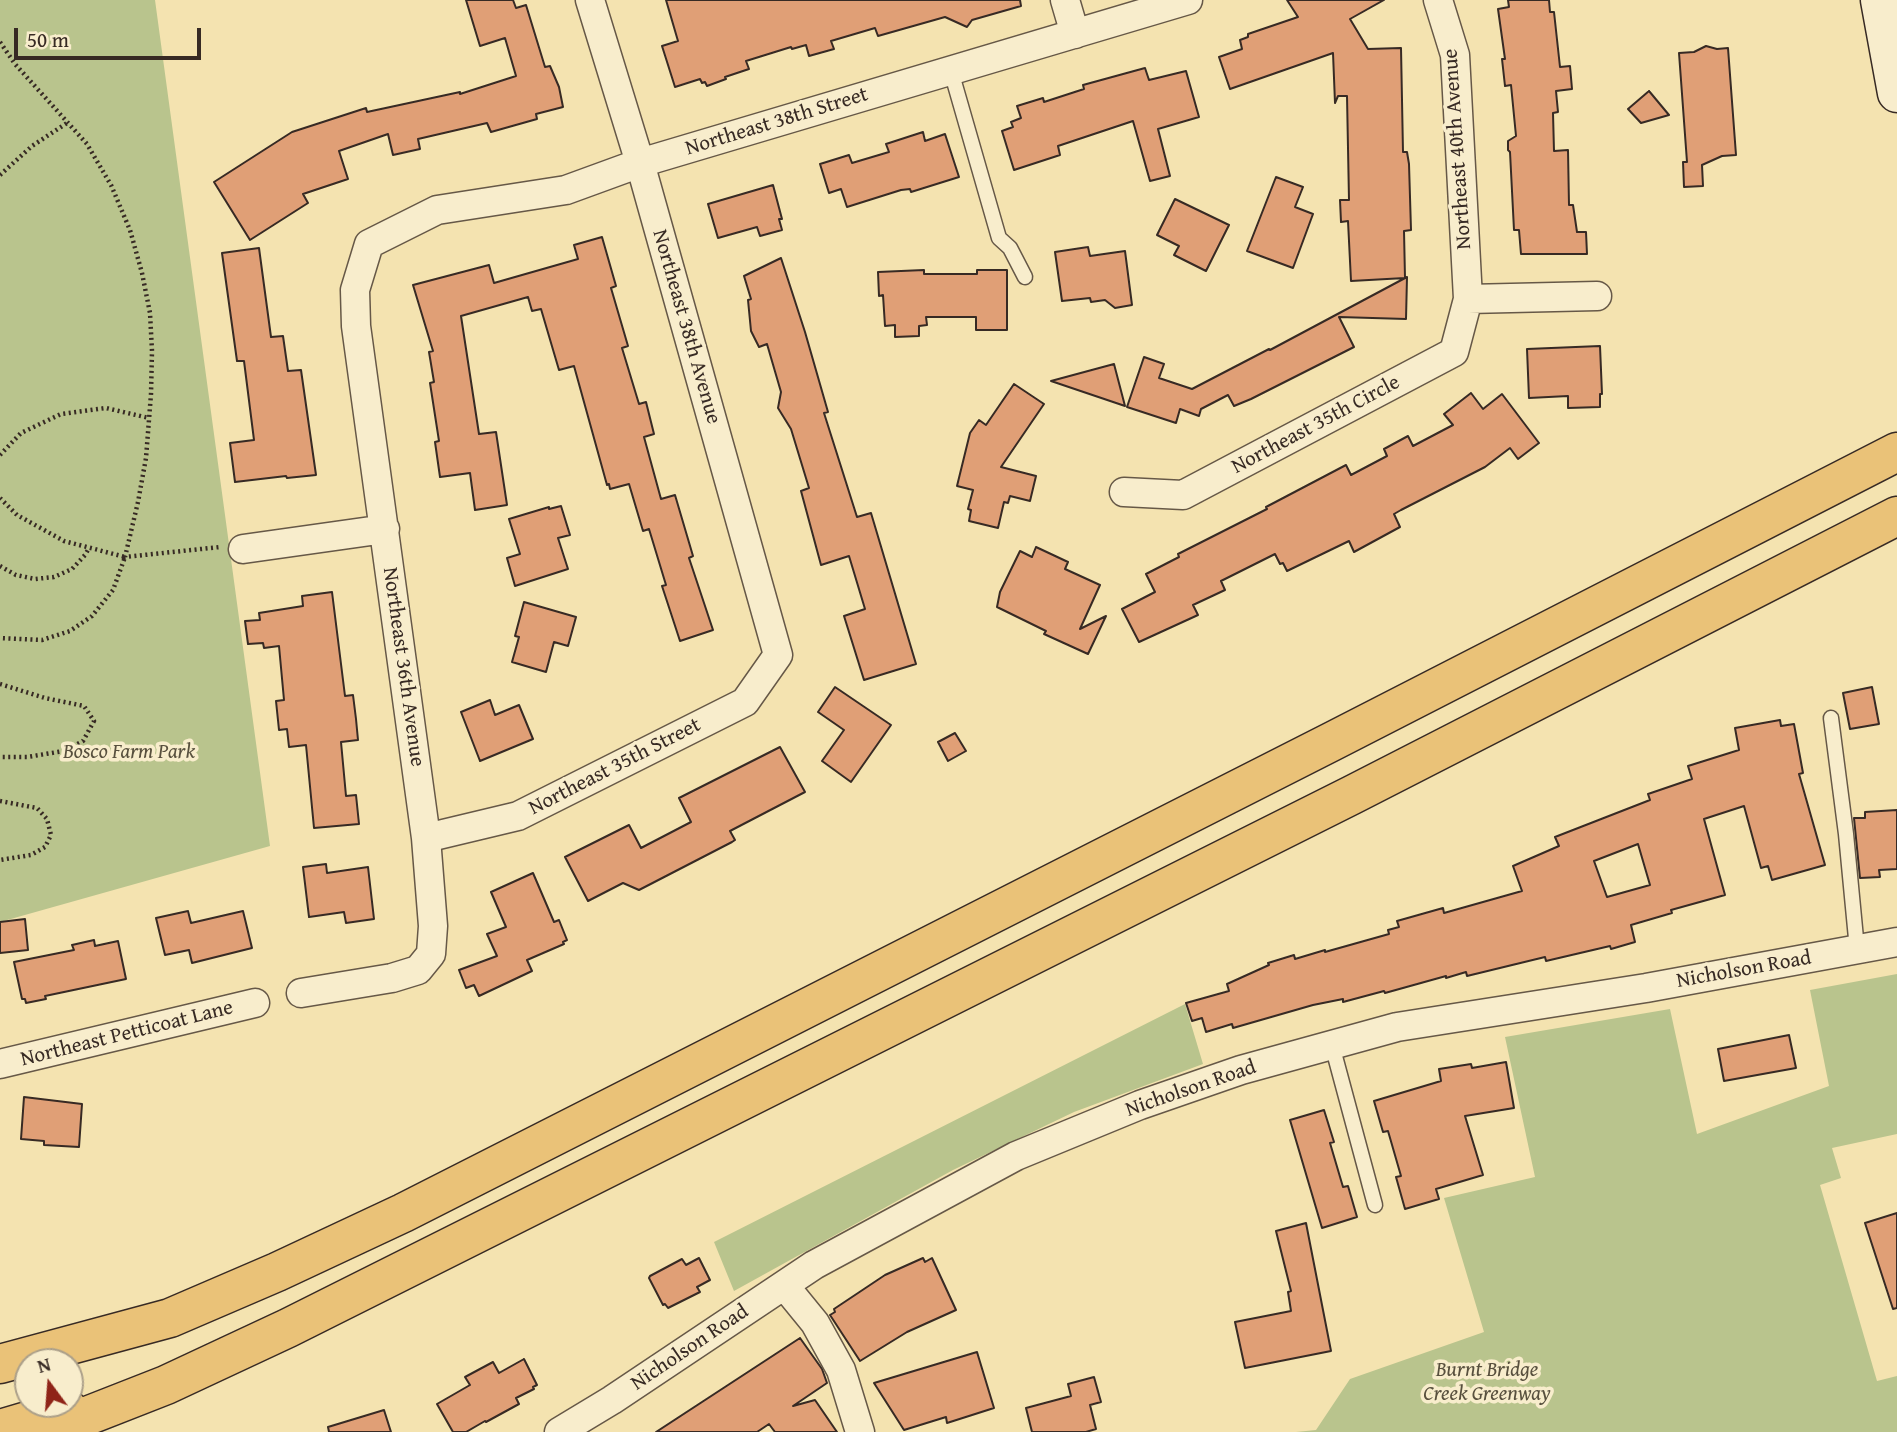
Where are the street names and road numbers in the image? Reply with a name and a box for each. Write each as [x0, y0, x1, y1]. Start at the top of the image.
street label: Northeast 40th Avenue [1438, 48, 1478, 250]
street label: Northeast 38th Street [683, 82, 871, 162]
street label: Northeast 38th Avenue [646, 227, 726, 427]
street label: Northeast 35th Circle [1228, 370, 1404, 480]
street label: Northeast 36th Avenue [377, 566, 429, 768]
street label: Northeast 35th Street [525, 713, 705, 821]
street label: Nicholson Road [1675, 946, 1813, 994]
street label: Northeast Petticoat Lane [18, 995, 236, 1073]
street label: Nicholson Road [1122, 1055, 1260, 1123]
street label: Nicholson Road [626, 1299, 754, 1397]

